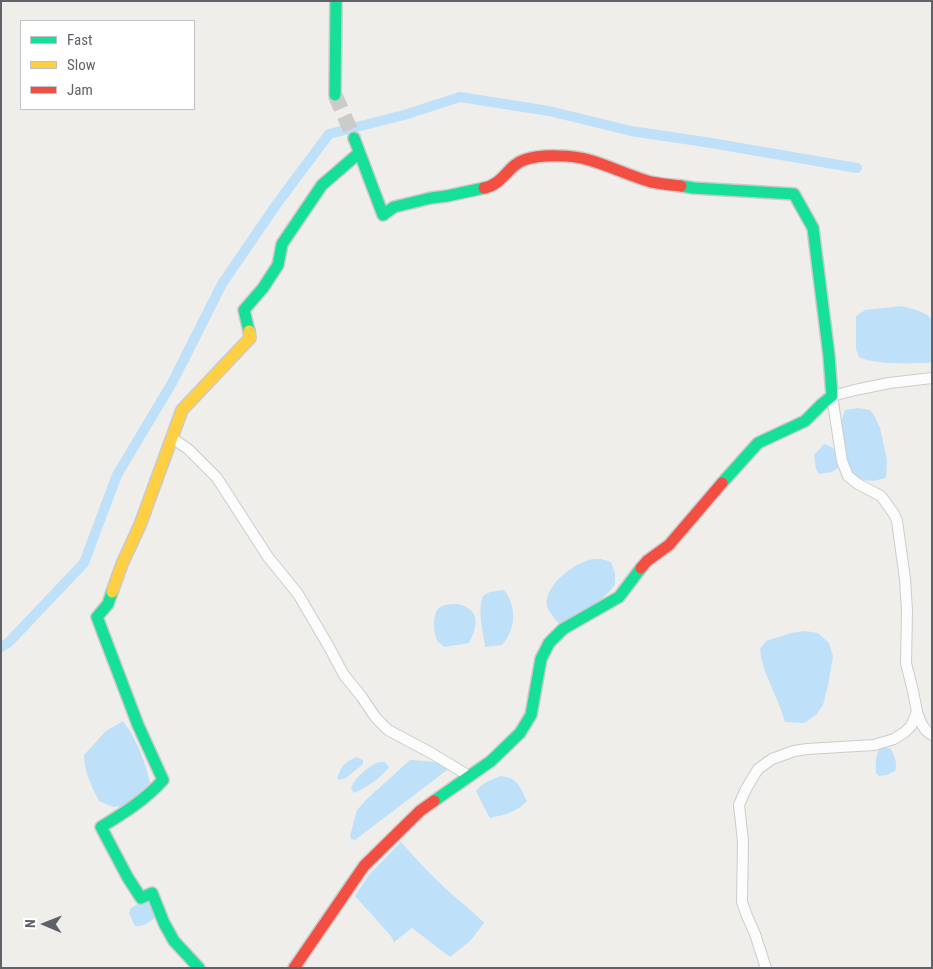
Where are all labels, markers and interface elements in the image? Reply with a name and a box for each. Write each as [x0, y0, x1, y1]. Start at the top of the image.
legend [20, 20, 195, 110]
text: Fast [67, 31, 92, 49]
text: Slow [67, 56, 96, 74]
text: Jam [67, 81, 93, 99]
north arrow [20, 899, 70, 949]
text: N [22, 919, 38, 928]

